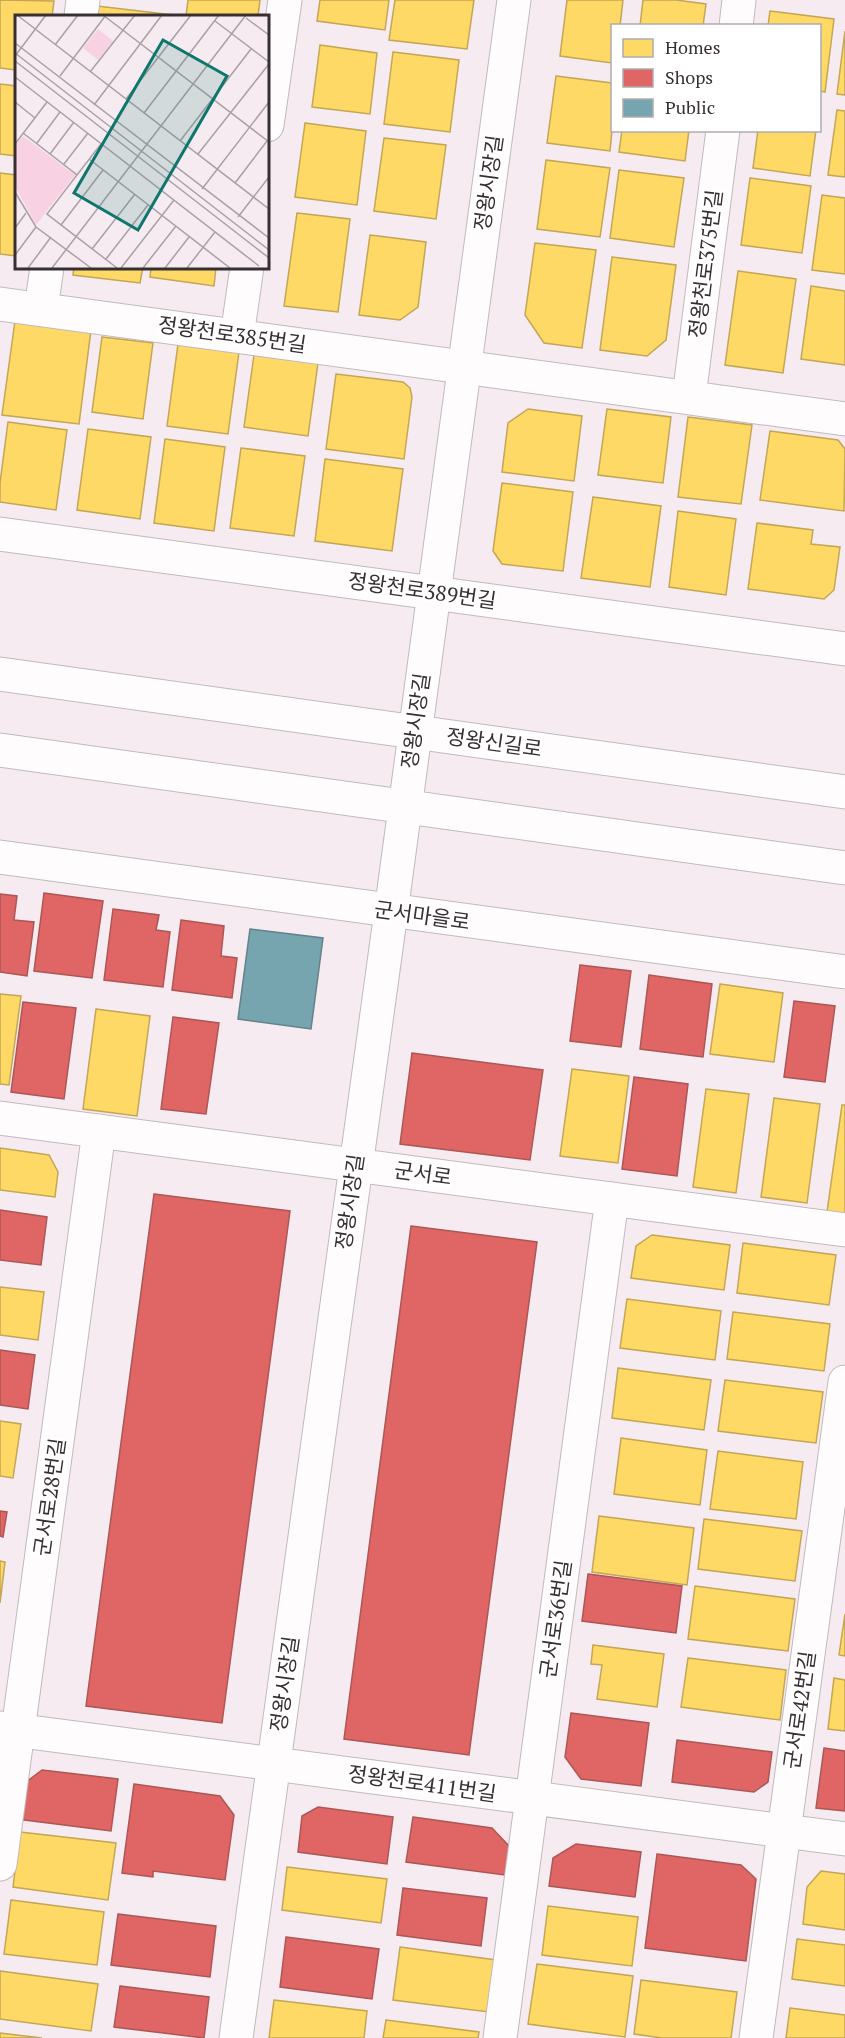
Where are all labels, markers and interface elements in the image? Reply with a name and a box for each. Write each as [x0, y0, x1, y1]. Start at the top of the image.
inset map [15, 15, 268, 268]
legend [611, 24, 821, 132]
text: Homes [665, 35, 720, 59]
text: Shops [665, 65, 713, 89]
text: Public [665, 95, 715, 119]
street label: 정왕시장길 [467, 133, 509, 233]
street label: 정왕천로375번길 [682, 188, 728, 340]
street label: 정왕천로385번길 [156, 310, 308, 358]
street label: 정왕천로389번길 [346, 566, 498, 614]
street label: 정왕시장길 [394, 671, 436, 771]
street label: 정왕신길로 [444, 721, 544, 763]
street label: 군서마을로 [372, 894, 472, 936]
street label: 정왕시장길 [328, 1152, 370, 1252]
street label: 군서로 [392, 1155, 454, 1191]
street label: 군서로28번길 [27, 1436, 71, 1558]
street label: 군서로36번길 [533, 1558, 577, 1680]
street label: 정왕시장길 [263, 1634, 305, 1734]
street label: 군서로42번길 [777, 1649, 821, 1771]
street label: 정왕천로411번길 [346, 1759, 498, 1807]

